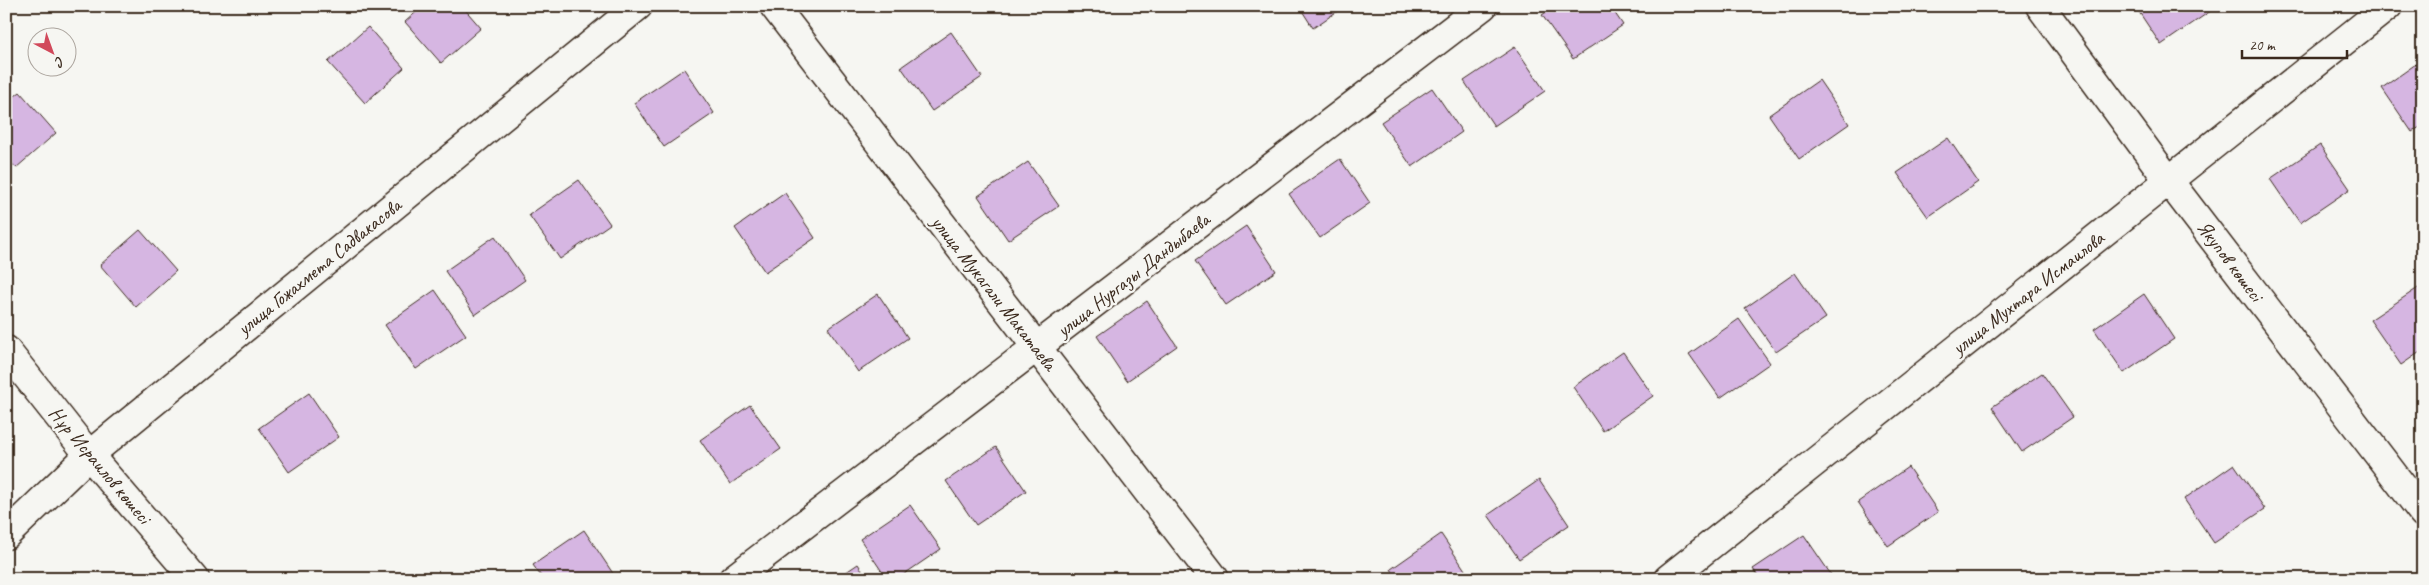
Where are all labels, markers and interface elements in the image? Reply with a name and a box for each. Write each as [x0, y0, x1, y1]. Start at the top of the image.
north arrow [28, 28, 78, 78]
scale bar [2242, 28, 2346, 60]
text: 20 m [2249, 36, 2276, 55]
text: С [50, 53, 68, 71]
street label: улица Гожахмета Садвакасова [231, 192, 407, 341]
street label: улица Нургазы Дандыбаева [1051, 206, 1216, 343]
street label: улица Мукагали Макатаева [925, 210, 1063, 377]
street label: Якупов көшесі [2191, 216, 2270, 308]
street label: улица Мухтара Исмаилова [1946, 225, 2110, 361]
street label: Нұр Исраилов көшесі [43, 401, 158, 531]

